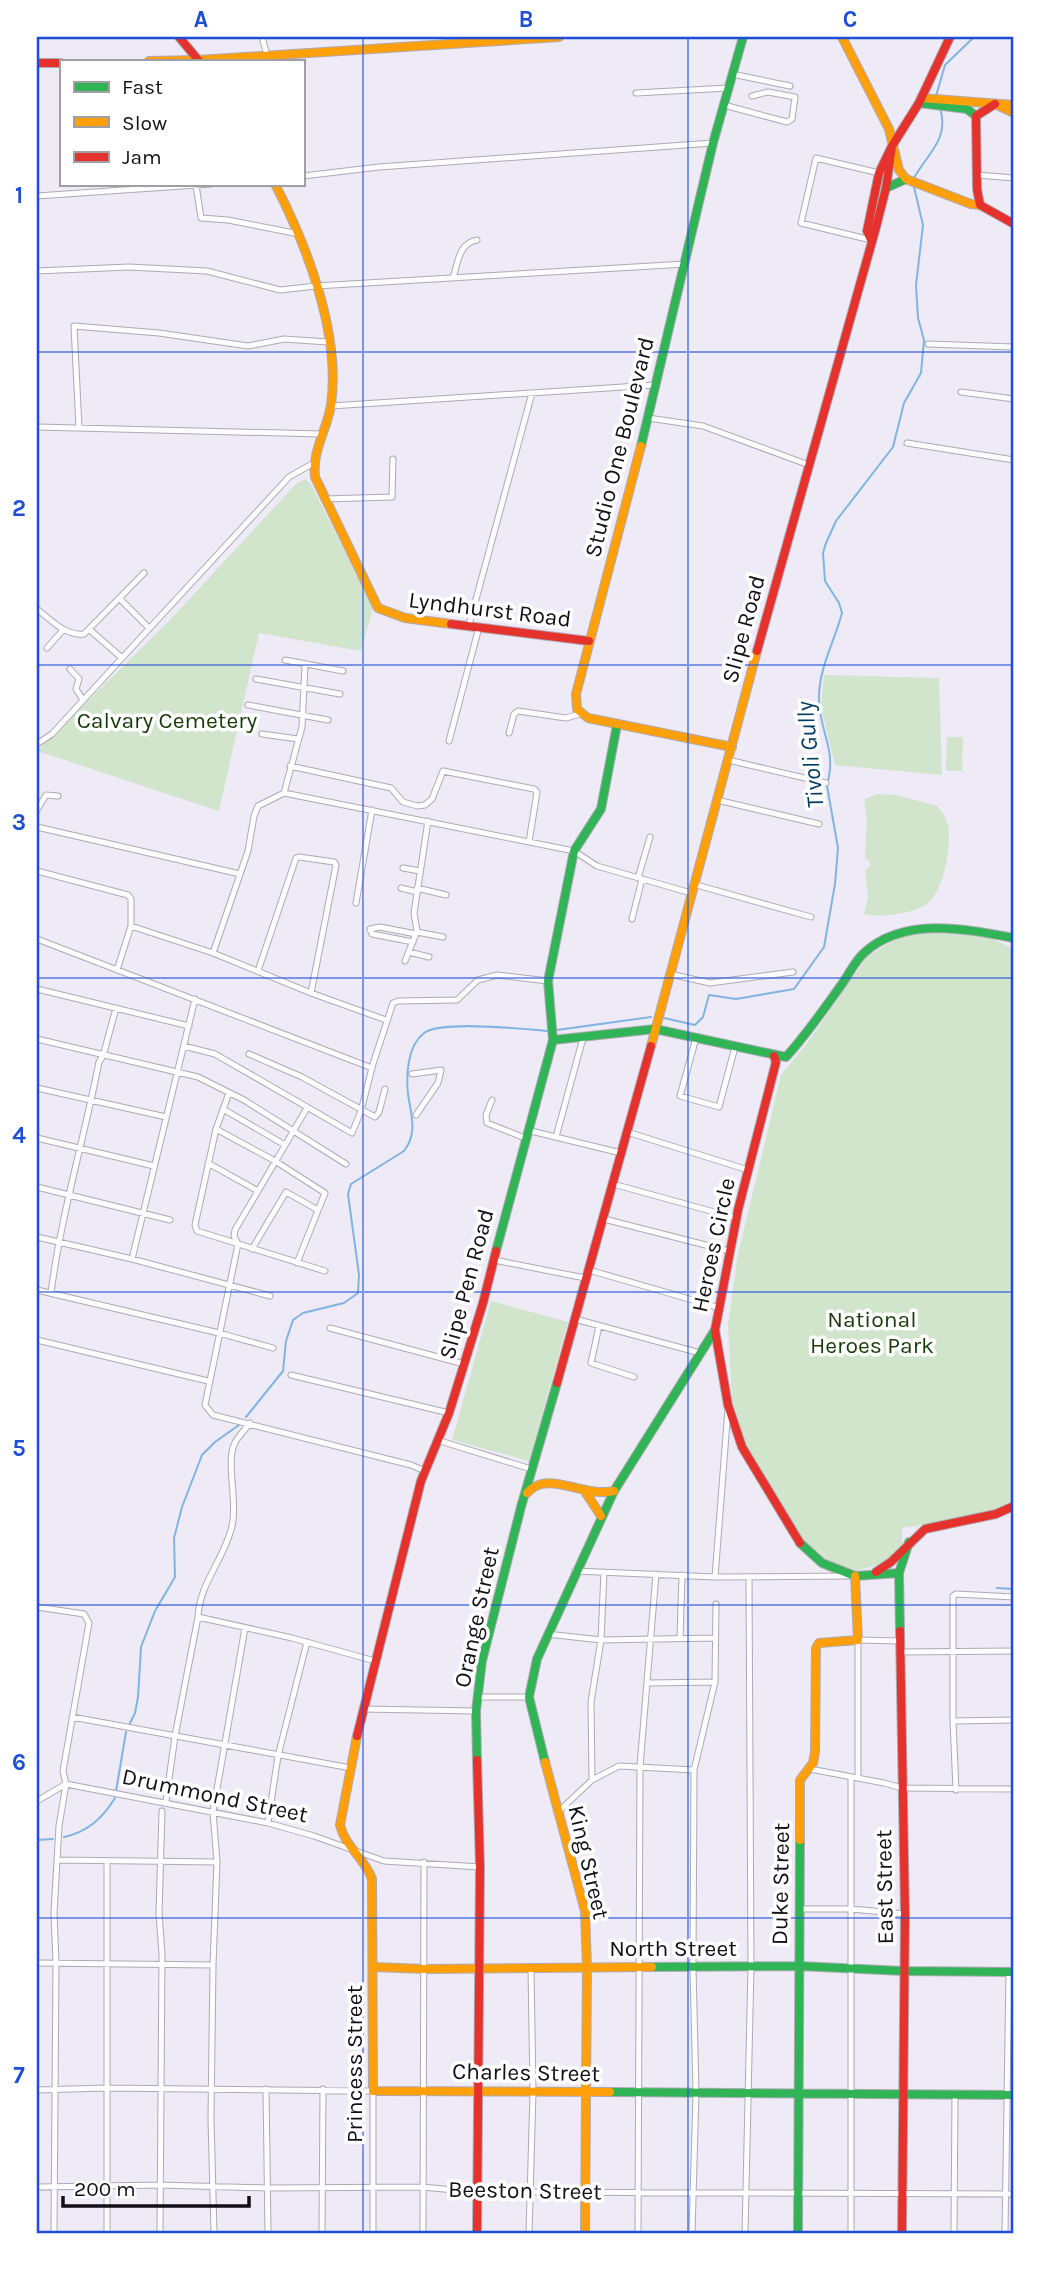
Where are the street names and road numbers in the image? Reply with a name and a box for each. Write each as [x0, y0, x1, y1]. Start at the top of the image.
street label: Studio One Boulevard [579, 334, 660, 560]
street label: Slipe Road [716, 572, 771, 686]
street label: Lyndhurst Road [407, 586, 573, 633]
street label: Heroes Circle [686, 1175, 741, 1315]
street label: Slipe Pen Road [433, 1206, 500, 1362]
street label: Orange Street [448, 1544, 505, 1690]
street label: Drummond Street [120, 1763, 311, 1828]
street label: King Street [562, 1802, 615, 1922]
street label: Duke Street [766, 1822, 795, 1945]
street label: East Street [870, 1829, 899, 1945]
street label: North Street [609, 1935, 737, 1962]
street label: Princess Street [341, 1985, 368, 2143]
street label: Charles Street [452, 2058, 601, 2087]
street label: Beeston Street [448, 2176, 602, 2205]

